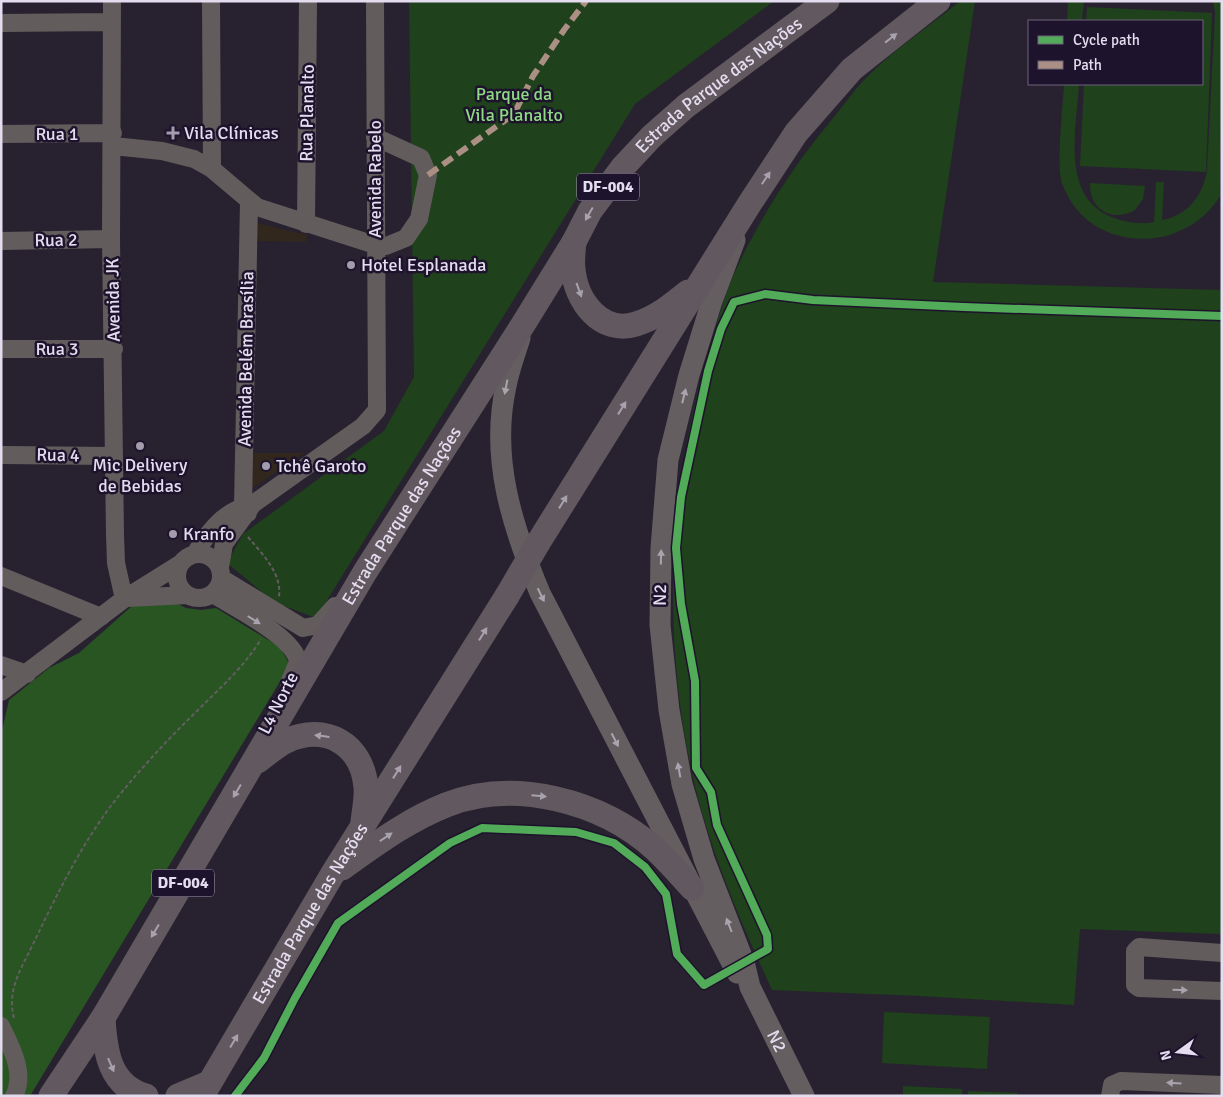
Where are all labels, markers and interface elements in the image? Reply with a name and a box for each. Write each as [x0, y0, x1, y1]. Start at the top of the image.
street label: Estrada Parque das Nações [631, 12, 807, 158]
legend [1028, 20, 1203, 85]
text: Cycle path [1073, 31, 1140, 49]
one-way arrow [884, 33, 898, 43]
text: Path [1073, 56, 1102, 74]
street label: Rua Planalto [295, 64, 319, 162]
park label: Parque da Vila Planalto [465, 83, 563, 126]
street label: Avenida Rabelo [364, 120, 386, 238]
place label: Vila Clínicas [184, 122, 279, 144]
street label: Rua 1 [35, 123, 79, 145]
marker: Vila Clínicas [166, 126, 180, 140]
one-way arrow [761, 171, 771, 185]
road number: DF-004 [577, 173, 639, 200]
one-way arrow [585, 207, 593, 222]
street label: Rua 2 [34, 229, 78, 251]
place label: Hotel Esplanada [361, 254, 486, 276]
street label: Avenida JK [101, 258, 125, 342]
marker: Hotel Esplanada [345, 259, 357, 271]
street label: Avenida Belém Brasília [233, 271, 259, 447]
one-way arrow [575, 283, 583, 298]
street label: Rua 3 [35, 338, 79, 360]
one-way arrow [502, 379, 510, 395]
one-way arrow [680, 389, 688, 404]
one-way arrow [617, 401, 626, 415]
street label: Estrada Parque das Nações [337, 422, 466, 609]
marker: Mic Delivery de Bebidas [134, 440, 146, 452]
street label: Rua 4 [36, 444, 80, 466]
place label: Mic Delivery de Bebidas [93, 454, 188, 497]
place label: Tchê Garoto [276, 455, 366, 477]
marker: Tchê Garoto [260, 460, 272, 472]
one-way arrow [559, 495, 568, 508]
place label: Kranfo [183, 523, 234, 545]
marker: Kranfo [167, 528, 179, 540]
one-way arrow [657, 548, 665, 564]
street label: N2 [649, 584, 671, 606]
one-way arrow [537, 588, 545, 602]
one-way arrow [247, 615, 260, 625]
one-way arrow [479, 628, 488, 641]
street label: L4 Norte [253, 668, 303, 738]
one-way arrow [313, 732, 329, 740]
one-way arrow [611, 732, 619, 747]
one-way arrow [675, 762, 683, 778]
one-way arrow [393, 765, 402, 779]
one-way arrow [233, 784, 242, 797]
one-way arrow [532, 792, 548, 800]
street label: Estrada Parque das Nações [248, 819, 373, 1008]
one-way arrow [379, 832, 393, 842]
road number: DF-004 [152, 870, 214, 896]
one-way arrow [725, 917, 732, 932]
one-way arrow [150, 924, 159, 937]
one-way arrow [1173, 986, 1189, 994]
street label: N2 [762, 1026, 792, 1056]
north arrow [1153, 1027, 1203, 1077]
one-way arrow [230, 1035, 239, 1048]
text: N [1156, 1048, 1175, 1062]
one-way arrow [108, 1058, 116, 1072]
one-way arrow [1165, 1078, 1181, 1086]

